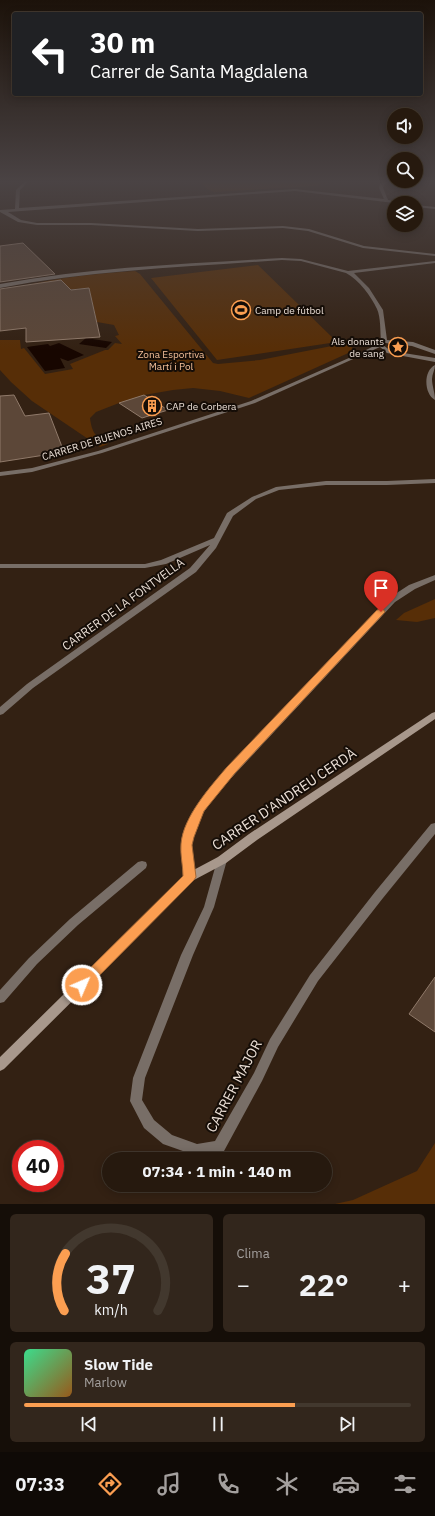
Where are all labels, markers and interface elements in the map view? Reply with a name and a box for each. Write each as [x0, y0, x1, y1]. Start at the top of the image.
text: 30 m [90, 24, 155, 61]
icon: left [24, 28, 76, 80]
text: Carrer de Santa Magdalena [90, 60, 308, 83]
map controls [387, 108, 423, 232]
button: sound [387, 108, 423, 144]
button: search [387, 152, 423, 188]
button: layers [387, 196, 423, 232]
sports icon: Camp de fútbol [230, 299, 252, 321]
place label: Camp de fútbol [255, 304, 324, 317]
place label: Als donants de sang [331, 335, 385, 360]
place icon: Als donants de sang [387, 336, 409, 358]
park label: Zona Esportiva Martí i Pol [138, 348, 205, 373]
building icon: CAP de Corbera [141, 395, 163, 417]
place label: CAP de Corbera [166, 400, 237, 413]
street label: CARRER DE BUENOS AIRES [40, 414, 164, 463]
street label: CARRER DE LA FONTVELLA [59, 554, 187, 653]
pin [364, 571, 398, 612]
icon: arrive [370, 577, 392, 599]
street label: CARRER D'ANDREU CERDÀ [208, 743, 360, 854]
position arrow [61, 964, 103, 1006]
street label: CARRER MAJOR [202, 1037, 266, 1135]
speed limit sign: 40 [12, 1140, 64, 1192]
text: 07:34 · 1 min · 140 m [143, 1162, 291, 1181]
text: Clima [237, 1245, 270, 1262]
text: 37 [86, 1251, 136, 1305]
text: 22° [299, 1265, 349, 1304]
text: − [237, 1270, 250, 1299]
text: + [398, 1270, 411, 1299]
text: km/h [94, 1300, 128, 1319]
text: Slow Tide [84, 1355, 153, 1374]
text: Marlow [84, 1374, 127, 1391]
icon: previous [78, 1413, 100, 1435]
icon: pause [207, 1413, 229, 1435]
icon: next [336, 1413, 358, 1435]
icon: directions [96, 1470, 124, 1498]
icon: music [155, 1470, 183, 1498]
icon: phone [214, 1470, 242, 1498]
icon: climate [273, 1470, 301, 1498]
icon: car [332, 1470, 360, 1498]
icon: filters [391, 1470, 419, 1498]
text: 07:33 [16, 1473, 65, 1496]

